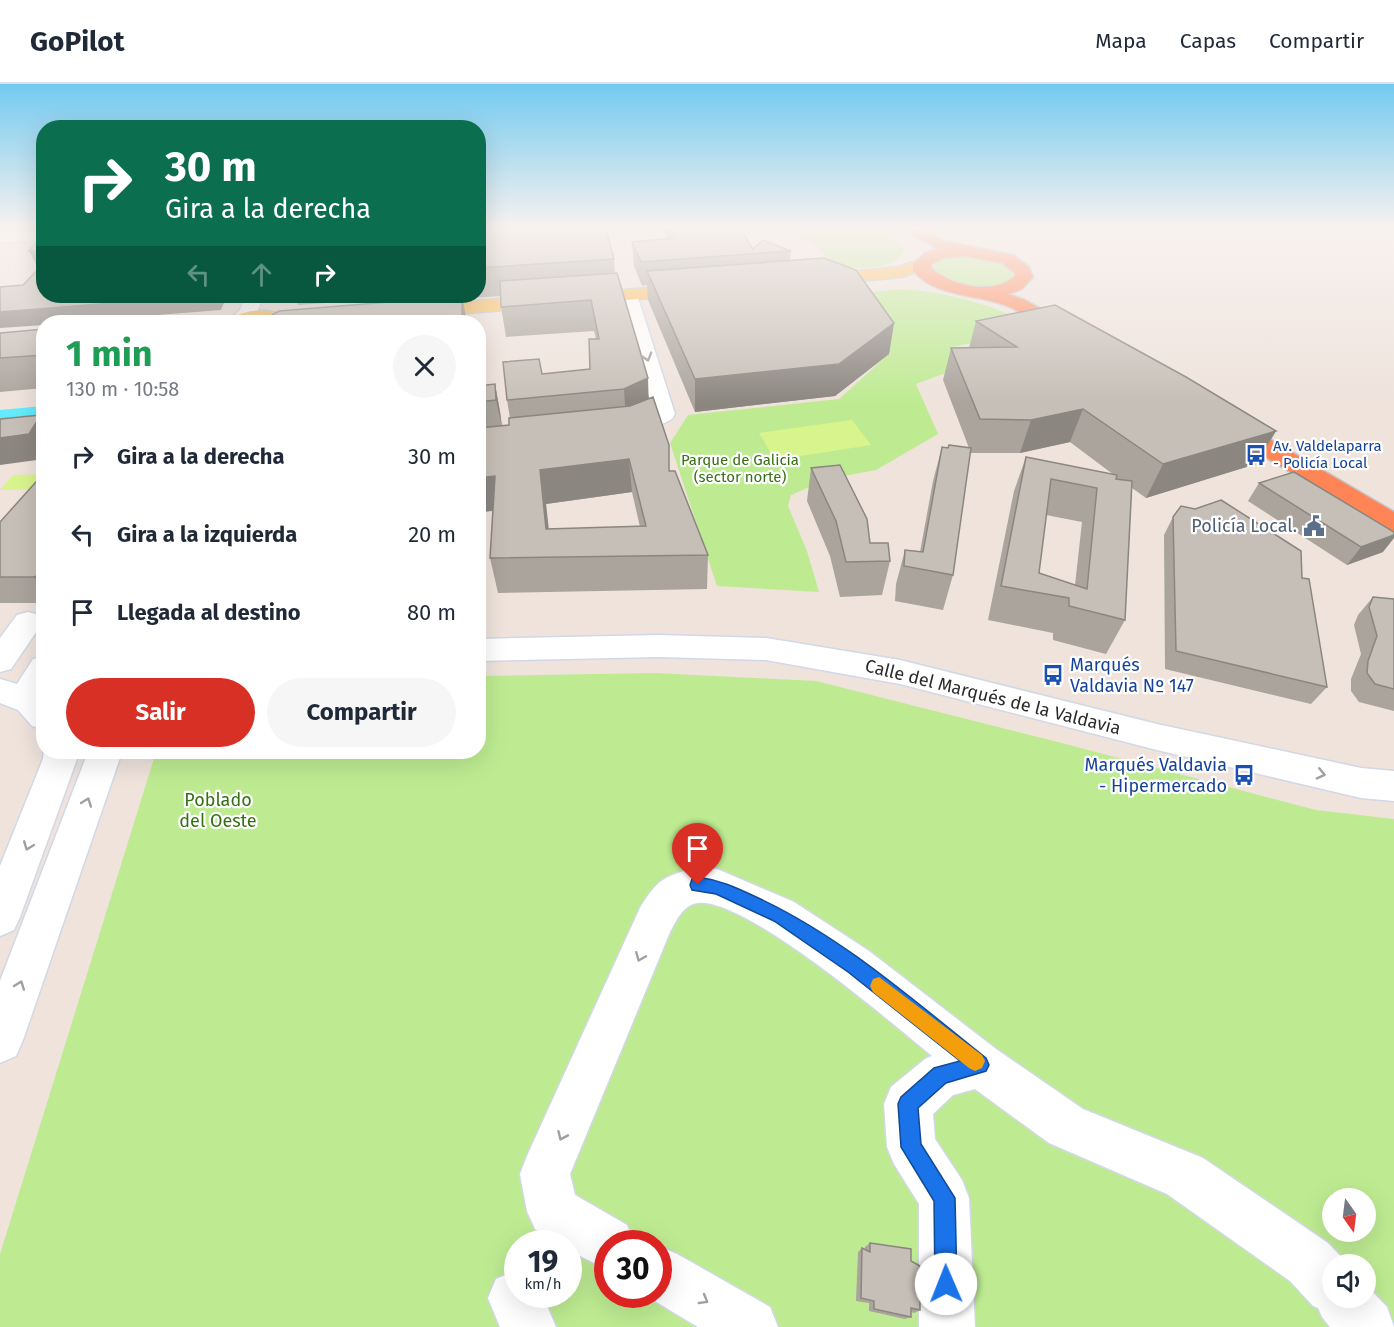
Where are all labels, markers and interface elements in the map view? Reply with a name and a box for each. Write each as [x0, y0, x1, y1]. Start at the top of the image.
text: GoPilot [30, 25, 124, 58]
text: Mapa [1095, 28, 1147, 54]
text: Capas [1180, 28, 1236, 54]
text: Compartir [1269, 28, 1364, 54]
text: 30 m [165, 142, 257, 192]
icon: right [66, 144, 144, 222]
text: Gira a la derecha [165, 193, 371, 225]
icon: left [182, 258, 215, 291]
icon: ahead [245, 258, 278, 291]
icon: right [308, 258, 341, 291]
text: 1 min [66, 332, 153, 376]
button: close [393, 335, 456, 398]
one-way arrow [640, 351, 652, 362]
text: 130 m · 10:58 [66, 377, 179, 401]
place label: Av. Valdelaparra - Policía Local [1273, 437, 1382, 472]
icon: right [66, 440, 99, 473]
text: Gira a la derecha [117, 443, 285, 470]
text: 30 m [408, 443, 456, 470]
bus stop icon: Av. Valdelaparra - Policía Local [1244, 443, 1268, 467]
park label: Parque de Galicia (sector norte) [681, 451, 799, 486]
public building icon: Policía Local. [1302, 514, 1326, 538]
place label: Policía Local. [1191, 515, 1297, 537]
icon: left [66, 518, 99, 551]
text: Gira a la izquierda [117, 521, 297, 548]
text: 20 m [408, 521, 456, 548]
icon: arrive [66, 596, 99, 629]
text: Llegada al destino [117, 599, 301, 626]
text: 80 m [407, 599, 456, 626]
place label: Marqués Valdavia Nº 147 [1070, 654, 1194, 697]
street label: Calle del Marqués de la Valdavia [863, 655, 1123, 739]
bus stop icon: Marqués Valdavia Nº 147 [1041, 663, 1065, 687]
button: Salir [66, 678, 255, 747]
button: Compartir [267, 678, 456, 747]
place label: Marqués Valdavia - Hipermercado [1084, 754, 1227, 797]
bus stop icon: Marqués Valdavia - Hipermercado [1232, 763, 1256, 787]
one-way arrow [1315, 766, 1325, 779]
park label: Poblado del Oeste [179, 789, 257, 832]
one-way arrow [80, 797, 92, 808]
pin [672, 823, 723, 885]
icon: arrive [681, 832, 714, 865]
one-way arrow [23, 840, 35, 851]
one-way arrow [635, 951, 647, 962]
one-way arrow [13, 980, 25, 991]
one-way arrow [557, 1129, 569, 1140]
north arrow [1322, 1188, 1376, 1242]
map controls [1322, 1188, 1376, 1308]
speed limit sign: 30 [594, 1230, 672, 1308]
text: 19 [528, 1244, 558, 1280]
position arrow [914, 1252, 978, 1316]
button: sound [1322, 1254, 1376, 1308]
text: km/h [524, 1275, 562, 1293]
one-way arrow [698, 1293, 709, 1304]

